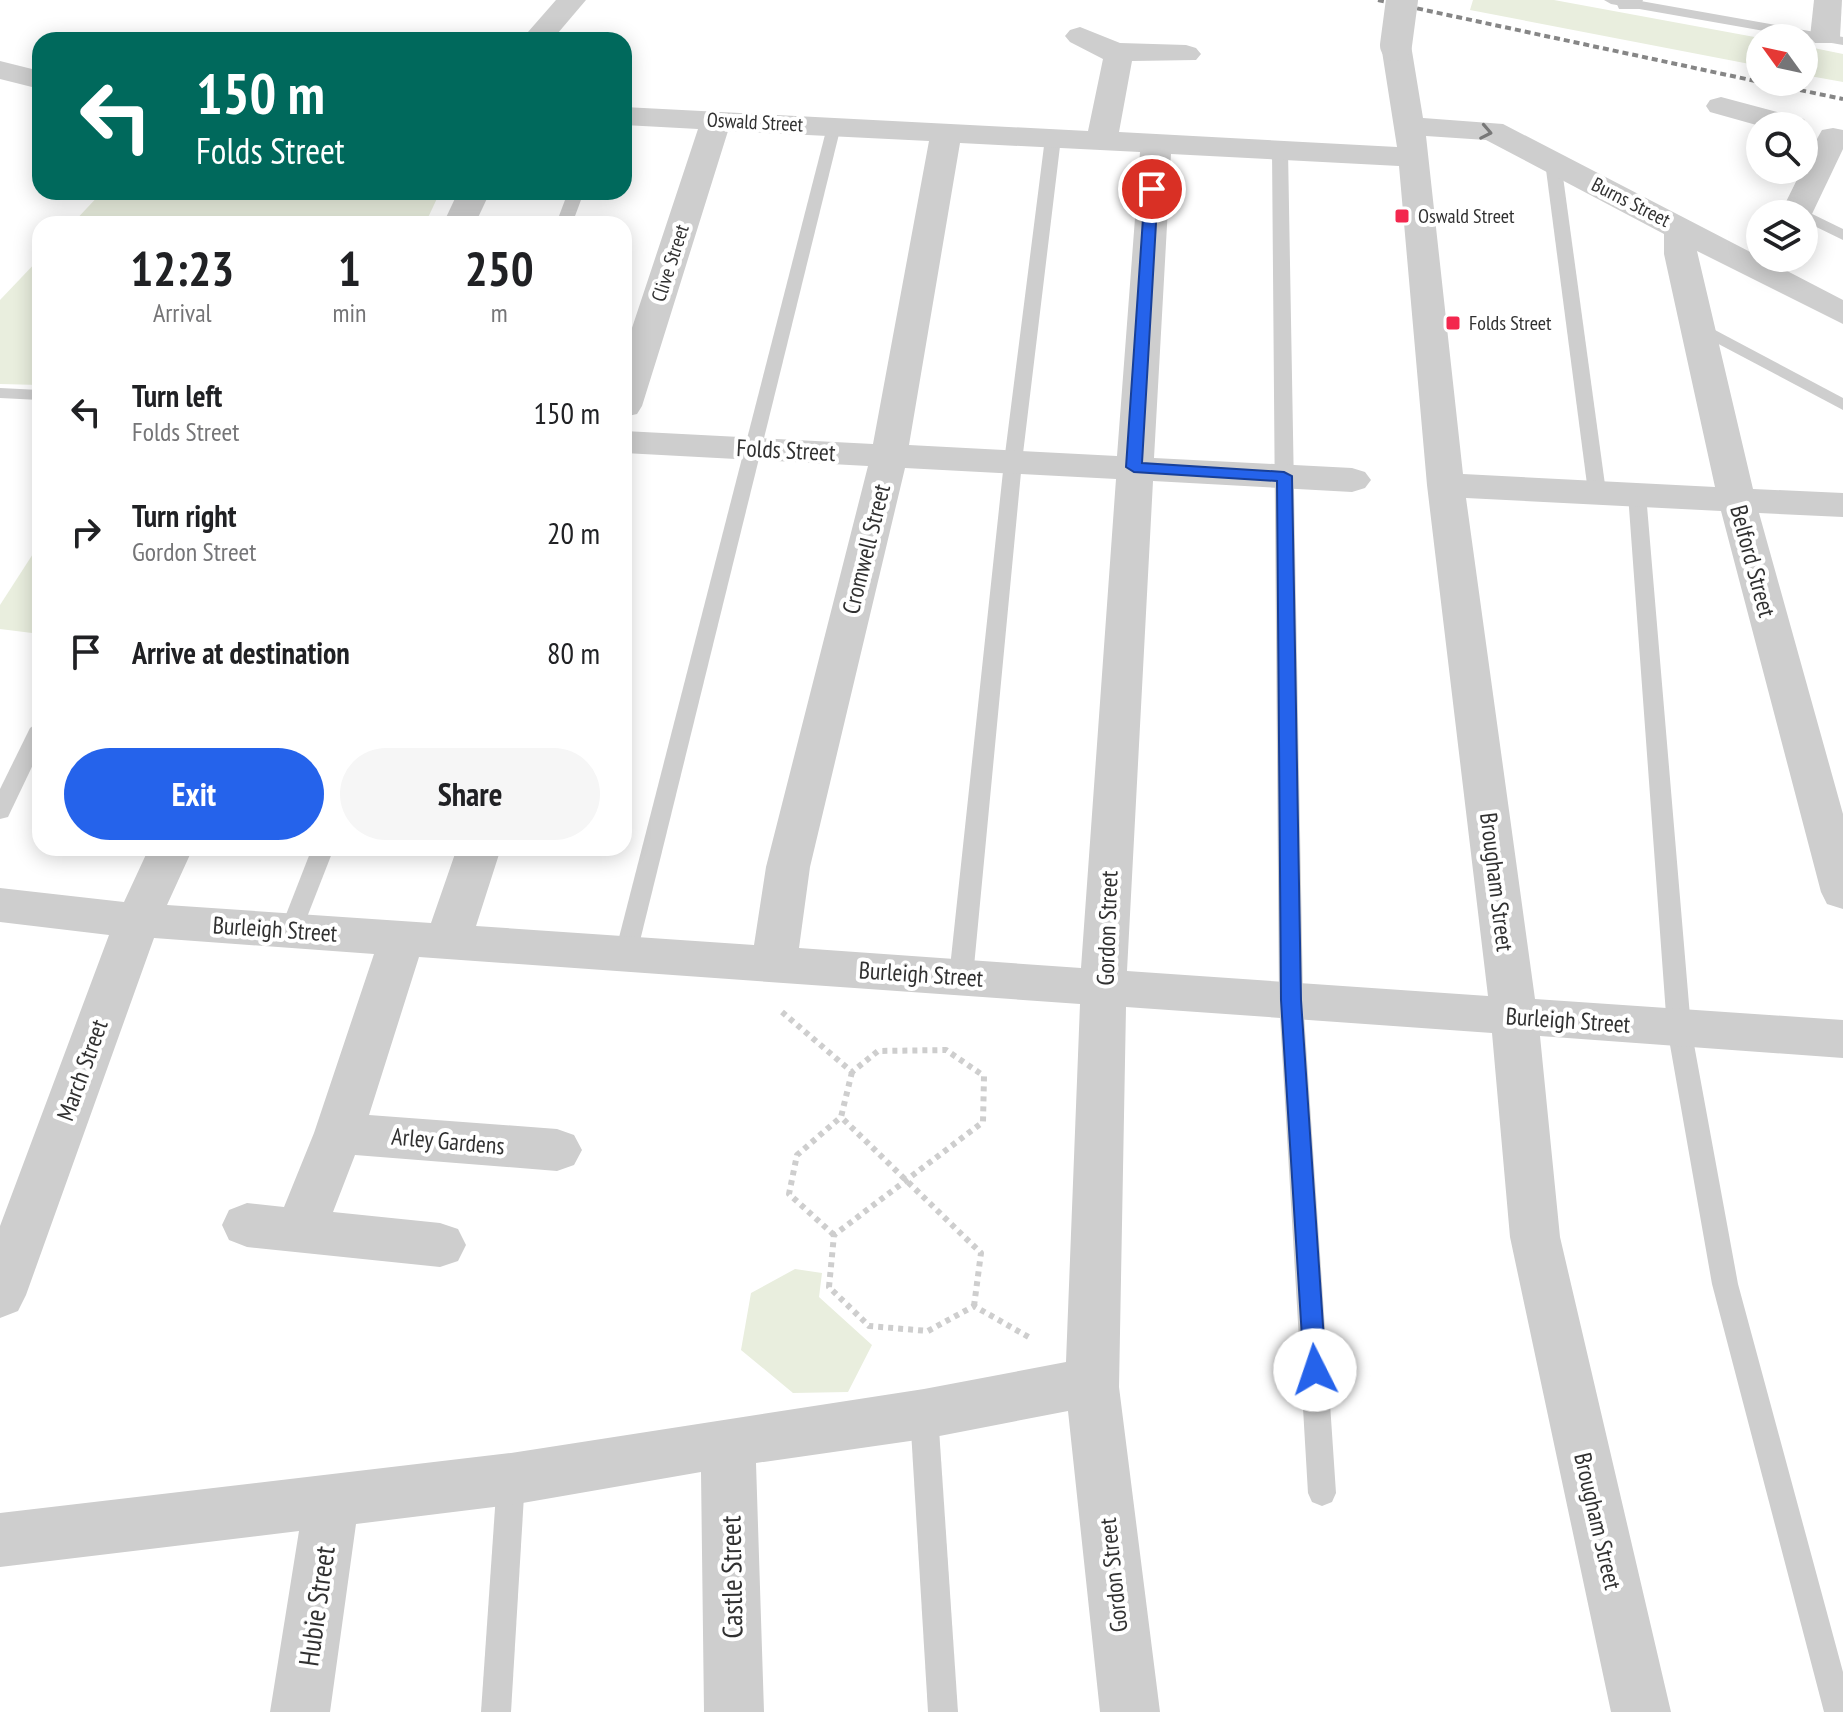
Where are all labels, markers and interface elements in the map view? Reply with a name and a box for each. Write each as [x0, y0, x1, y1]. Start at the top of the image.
north arrow [1746, 24, 1818, 96]
map controls [1746, 24, 1818, 272]
text: 150 m [196, 57, 325, 129]
icon: left [64, 64, 168, 168]
street label: Oswald Street [706, 106, 804, 138]
button: search [1746, 112, 1818, 184]
one-way arrow [1479, 123, 1492, 140]
text: Folds Street [196, 127, 345, 174]
pin [1118, 155, 1186, 223]
icon: arrive [1130, 167, 1174, 211]
street label: Burns Street [1587, 171, 1675, 233]
button: layers [1746, 200, 1818, 272]
place label: Oswald Street [1418, 203, 1515, 229]
marker: Oswald Street [1393, 207, 1411, 225]
street label: Clive Street [645, 221, 695, 305]
text: 12:23 [130, 237, 234, 299]
text: 1 [338, 237, 361, 299]
text: 250 [465, 237, 534, 299]
text: Arrival [153, 296, 212, 329]
text: min [332, 296, 366, 329]
text: m [491, 296, 508, 329]
place label: Folds Street [1469, 310, 1552, 336]
marker: Folds Street [1444, 314, 1462, 332]
text: Turn left [132, 376, 222, 415]
icon: left [64, 390, 108, 434]
text: 150 m [534, 393, 600, 432]
text: Folds Street [132, 415, 239, 448]
street label: Folds Street [736, 432, 837, 468]
street label: Cromwell Street [835, 480, 897, 617]
text: Turn right [132, 496, 236, 535]
street label: Belford Street [1723, 502, 1783, 621]
icon: right [64, 510, 108, 554]
text: 20 m [547, 513, 600, 552]
text: Gordon Street [132, 535, 256, 568]
icon: arrive [64, 630, 108, 674]
text: Arrive at destination [132, 633, 350, 672]
text: 80 m [547, 633, 600, 672]
button: Exit [64, 748, 324, 840]
button: Share [340, 748, 600, 840]
street label: Brougham Street [1473, 811, 1521, 954]
street label: Gordon Street [1090, 870, 1125, 986]
street label: Burleigh Street [212, 909, 339, 949]
street label: Burleigh Street [858, 954, 985, 994]
street label: Burleigh Street [1505, 1000, 1632, 1040]
street label: March Street [49, 1015, 115, 1125]
street label: Arley Gardens [390, 1121, 506, 1161]
position arrow [1273, 1328, 1357, 1412]
street label: Brougham Street [1567, 1450, 1629, 1593]
street label: Castle Street [711, 1515, 751, 1639]
street label: Gordon Street [1092, 1516, 1134, 1634]
street label: Hubie Street [289, 1543, 343, 1668]

